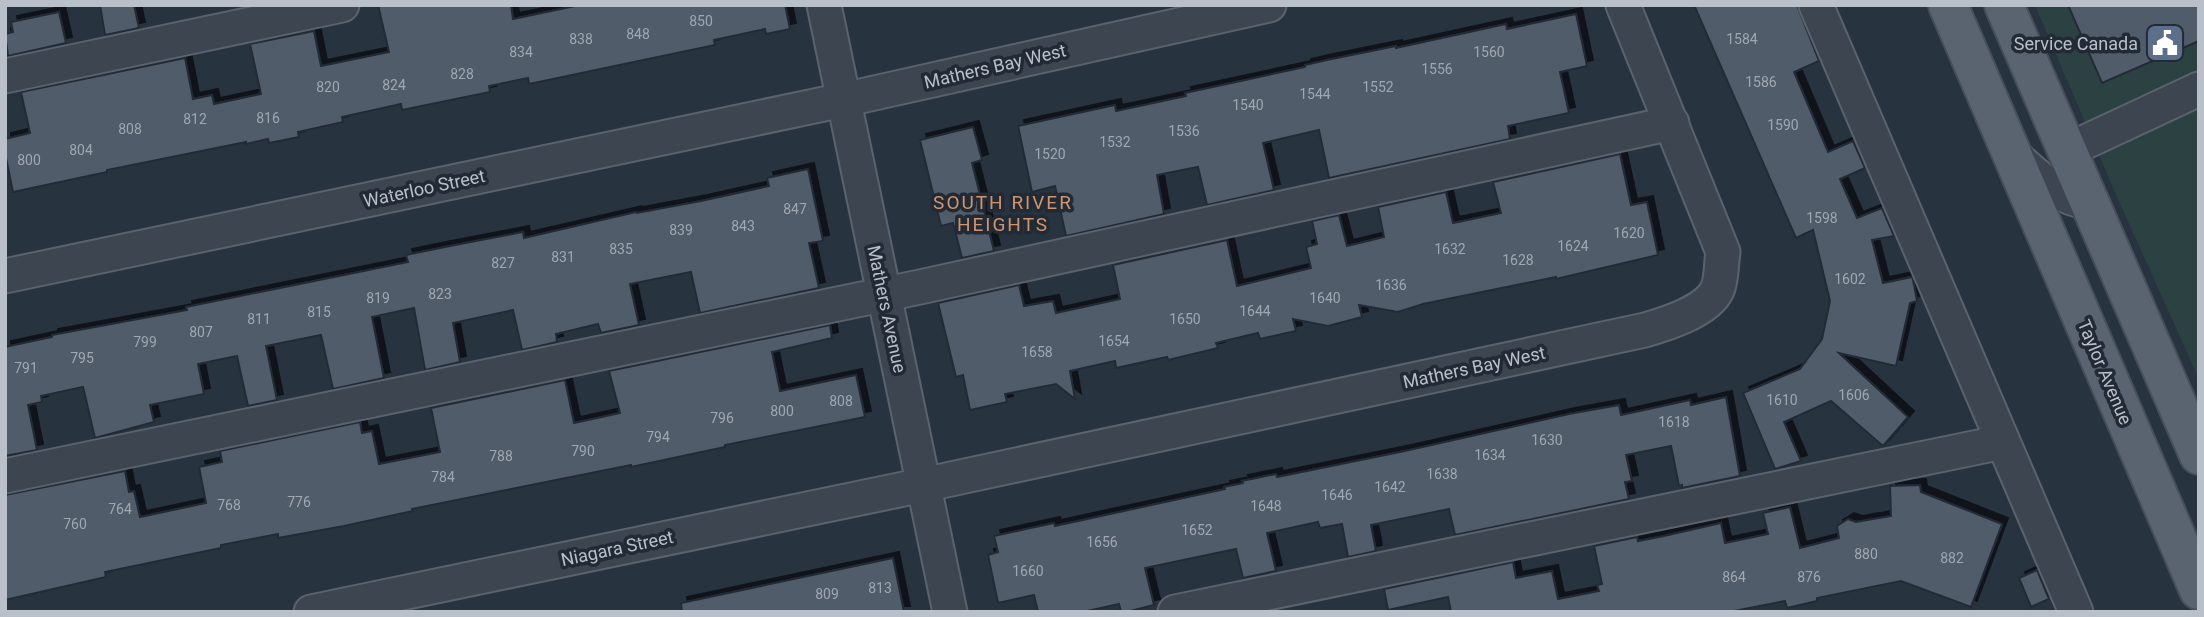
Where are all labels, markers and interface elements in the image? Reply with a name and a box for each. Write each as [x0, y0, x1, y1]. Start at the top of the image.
house number: 850 [689, 13, 713, 29]
public building icon: Service Canada [2144, 22, 2186, 64]
house number: 848 [626, 26, 650, 42]
house number: 838 [569, 31, 593, 47]
house number: 1584 [1726, 31, 1758, 47]
place label: Service Canada [2014, 33, 2138, 54]
street label: Mathers Bay West [922, 39, 1068, 93]
house number: 834 [509, 44, 533, 60]
house number: 1560 [1473, 44, 1505, 60]
house number: 1556 [1421, 61, 1453, 77]
house number: 828 [450, 66, 474, 82]
house number: 1586 [1745, 74, 1777, 90]
house number: 824 [382, 77, 406, 93]
house number: 820 [316, 79, 340, 95]
house number: 1552 [1362, 79, 1394, 95]
house number: 1544 [1299, 86, 1331, 102]
house number: 1540 [1232, 97, 1264, 113]
house number: 816 [256, 110, 280, 126]
house number: 812 [183, 111, 207, 127]
house number: 1590 [1767, 117, 1799, 133]
house number: 808 [118, 121, 142, 137]
house number: 1536 [1168, 123, 1200, 139]
house number: 1532 [1099, 134, 1131, 150]
house number: 804 [69, 142, 93, 158]
house number: 1520 [1034, 146, 1066, 162]
house number: 800 [17, 152, 41, 168]
street label: Waterloo Street [361, 165, 487, 211]
district label: SOUTH RIVER HEIGHTS [933, 191, 1073, 236]
house number: 847 [783, 201, 807, 217]
house number: 1598 [1806, 210, 1838, 226]
house number: 843 [731, 218, 755, 234]
house number: 839 [669, 222, 693, 238]
house number: 1620 [1613, 225, 1645, 241]
house number: 1624 [1557, 238, 1589, 254]
house number: 835 [609, 241, 633, 257]
house number: 1632 [1434, 241, 1466, 257]
street label: Mathers Avenue [863, 243, 911, 375]
house number: 831 [551, 249, 575, 265]
house number: 1628 [1502, 252, 1534, 268]
house number: 827 [491, 255, 515, 271]
house number: 1602 [1834, 271, 1866, 287]
house number: 1636 [1375, 277, 1407, 293]
house number: 823 [428, 286, 452, 302]
house number: 819 [366, 290, 390, 306]
house number: 1640 [1309, 290, 1341, 306]
house number: 1644 [1239, 303, 1271, 319]
house number: 815 [307, 304, 331, 320]
house number: 811 [247, 311, 271, 327]
house number: 1650 [1169, 311, 1201, 327]
street label: Taylor Avenue [2073, 316, 2137, 428]
house number: 807 [189, 324, 213, 340]
house number: 1654 [1098, 333, 1130, 349]
house number: 799 [133, 334, 157, 350]
street label: Mathers Bay West [1401, 342, 1547, 392]
house number: 1658 [1021, 344, 1053, 360]
house number: 795 [70, 350, 94, 366]
house number: 791 [14, 360, 38, 376]
house number: 1606 [1838, 387, 1870, 403]
house number: 1610 [1766, 392, 1798, 408]
house number: 808 [829, 393, 853, 409]
house number: 800 [770, 403, 794, 419]
house number: 796 [710, 410, 734, 426]
house number: 1618 [1658, 414, 1690, 430]
house number: 794 [646, 429, 670, 445]
house number: 1630 [1531, 432, 1563, 448]
house number: 790 [571, 443, 595, 459]
house number: 1634 [1474, 447, 1506, 463]
house number: 788 [489, 448, 513, 464]
house number: 1638 [1426, 466, 1458, 482]
house number: 784 [431, 469, 455, 485]
house number: 1642 [1374, 479, 1406, 495]
house number: 1646 [1321, 487, 1353, 503]
house number: 776 [287, 494, 311, 510]
house number: 768 [217, 497, 241, 513]
house number: 1648 [1250, 498, 1282, 514]
house number: 764 [108, 501, 132, 517]
house number: 760 [63, 516, 87, 532]
house number: 1652 [1181, 522, 1213, 538]
street label: Niagara Street [559, 526, 675, 570]
house number: 1656 [1086, 534, 1118, 550]
house number: 880 [1854, 546, 1878, 562]
house number: 882 [1940, 550, 1964, 566]
house number: 1660 [1012, 563, 1044, 579]
house number: 864 [1722, 569, 1746, 585]
house number: 876 [1797, 569, 1821, 585]
house number: 813 [868, 580, 892, 596]
house number: 809 [815, 586, 839, 602]

